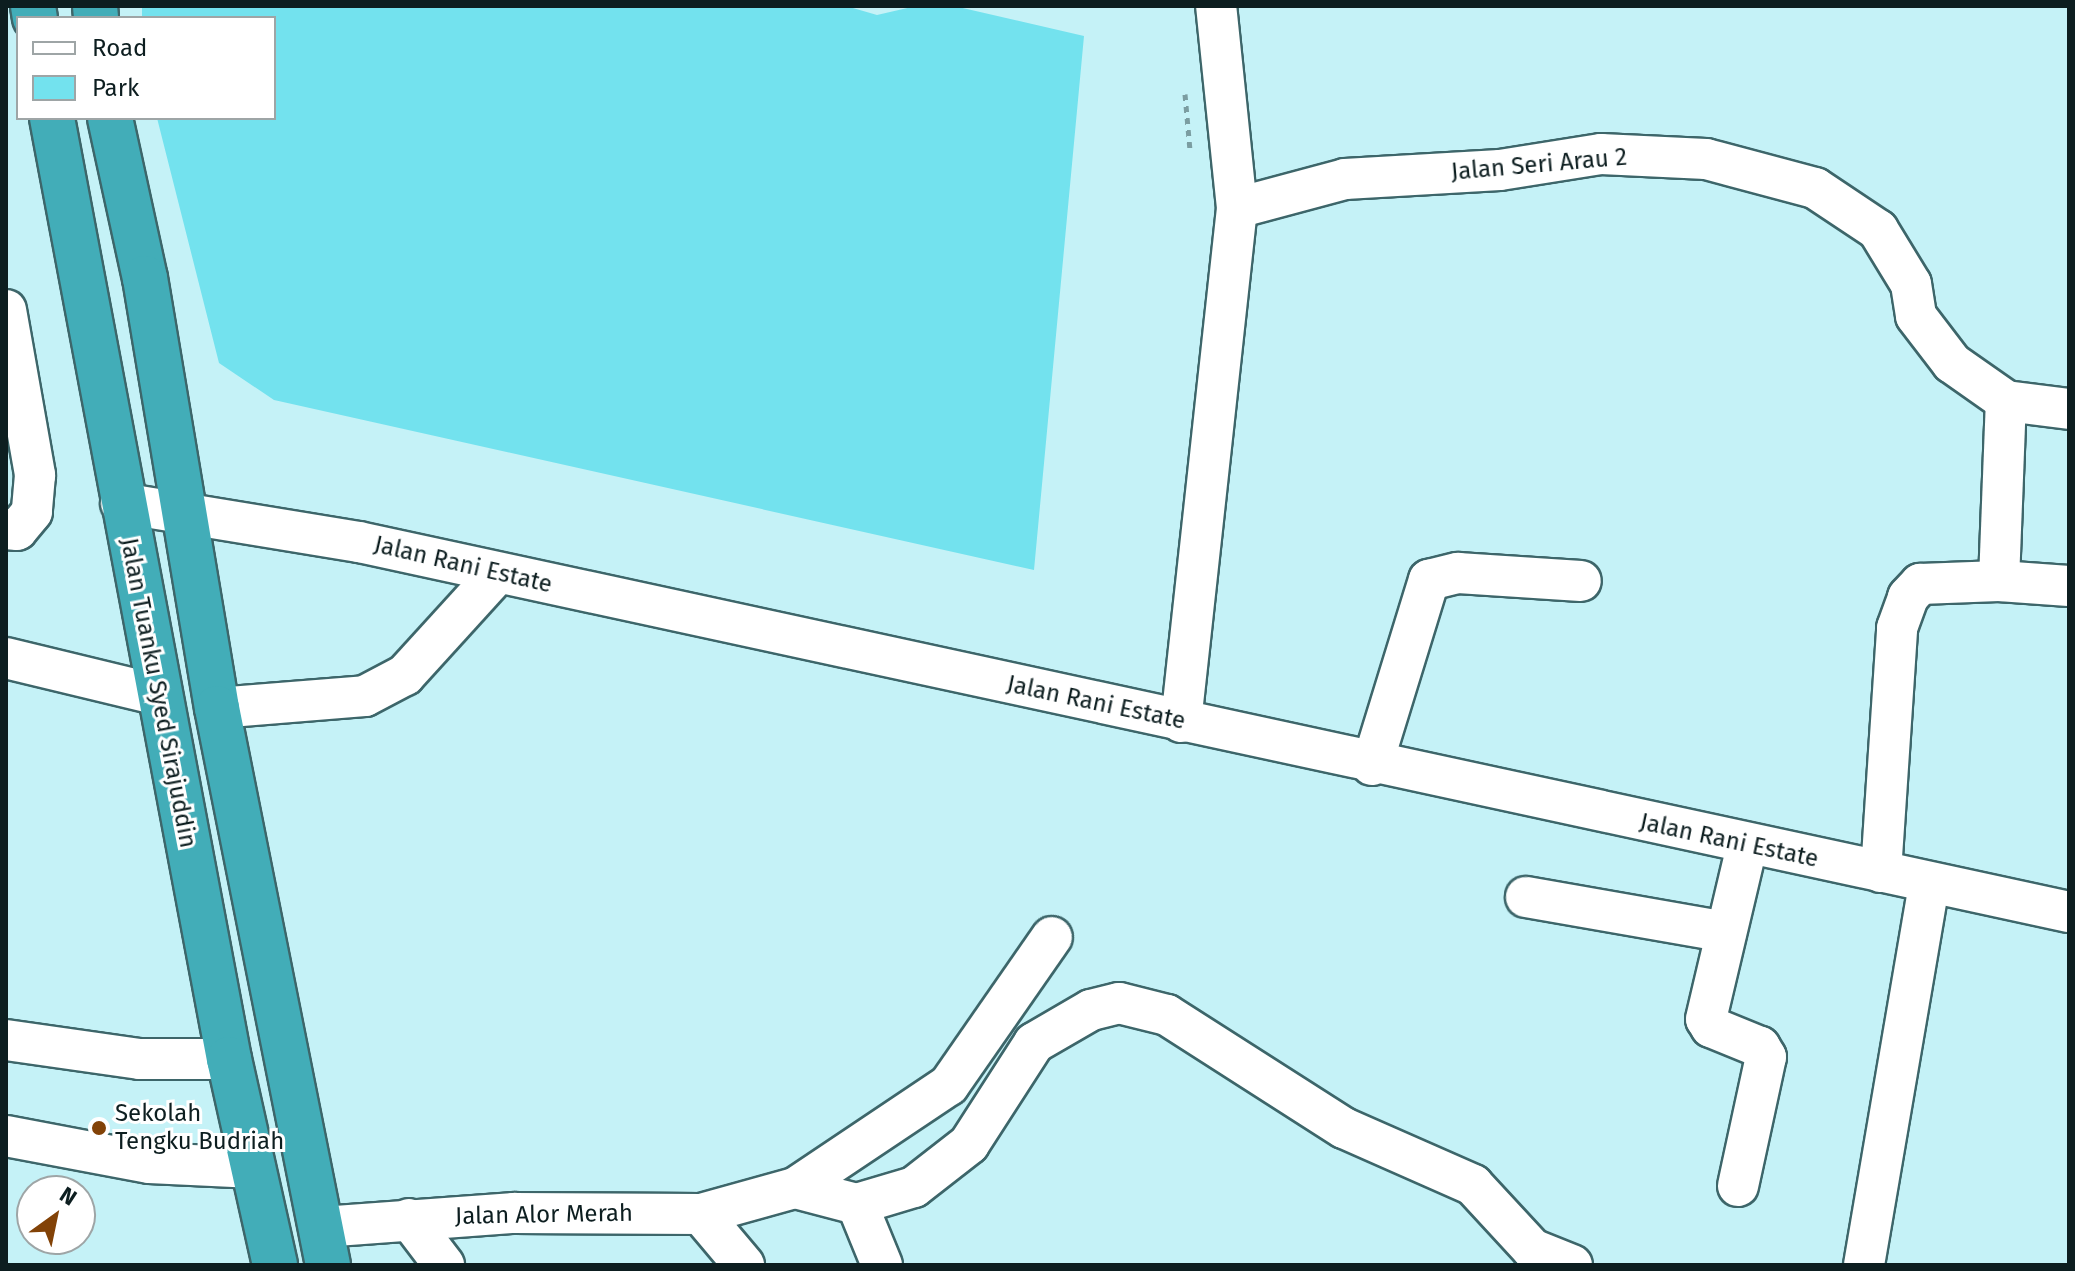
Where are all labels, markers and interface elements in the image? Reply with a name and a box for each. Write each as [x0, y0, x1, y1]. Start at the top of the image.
legend [16, 16, 276, 120]
text: Road [92, 34, 147, 62]
text: Park [92, 74, 139, 102]
street label: Jalan Seri Arau 2 [1450, 143, 1628, 187]
street label: Jalan Rani Estate [371, 531, 555, 599]
street label: Jalan Tuanku Syed Sirajuddin [114, 536, 202, 850]
street label: Jalan Rani Estate [1004, 670, 1188, 736]
street label: Jalan Rani Estate [1637, 808, 1821, 874]
place label: Sekolah Tengku Budriah [115, 1100, 284, 1156]
marker: Sekolah Tengku Budriah [90, 1119, 108, 1137]
north arrow [16, 1175, 96, 1255]
text: N [55, 1181, 82, 1211]
street label: Jalan Alor Merah [455, 1199, 633, 1231]

